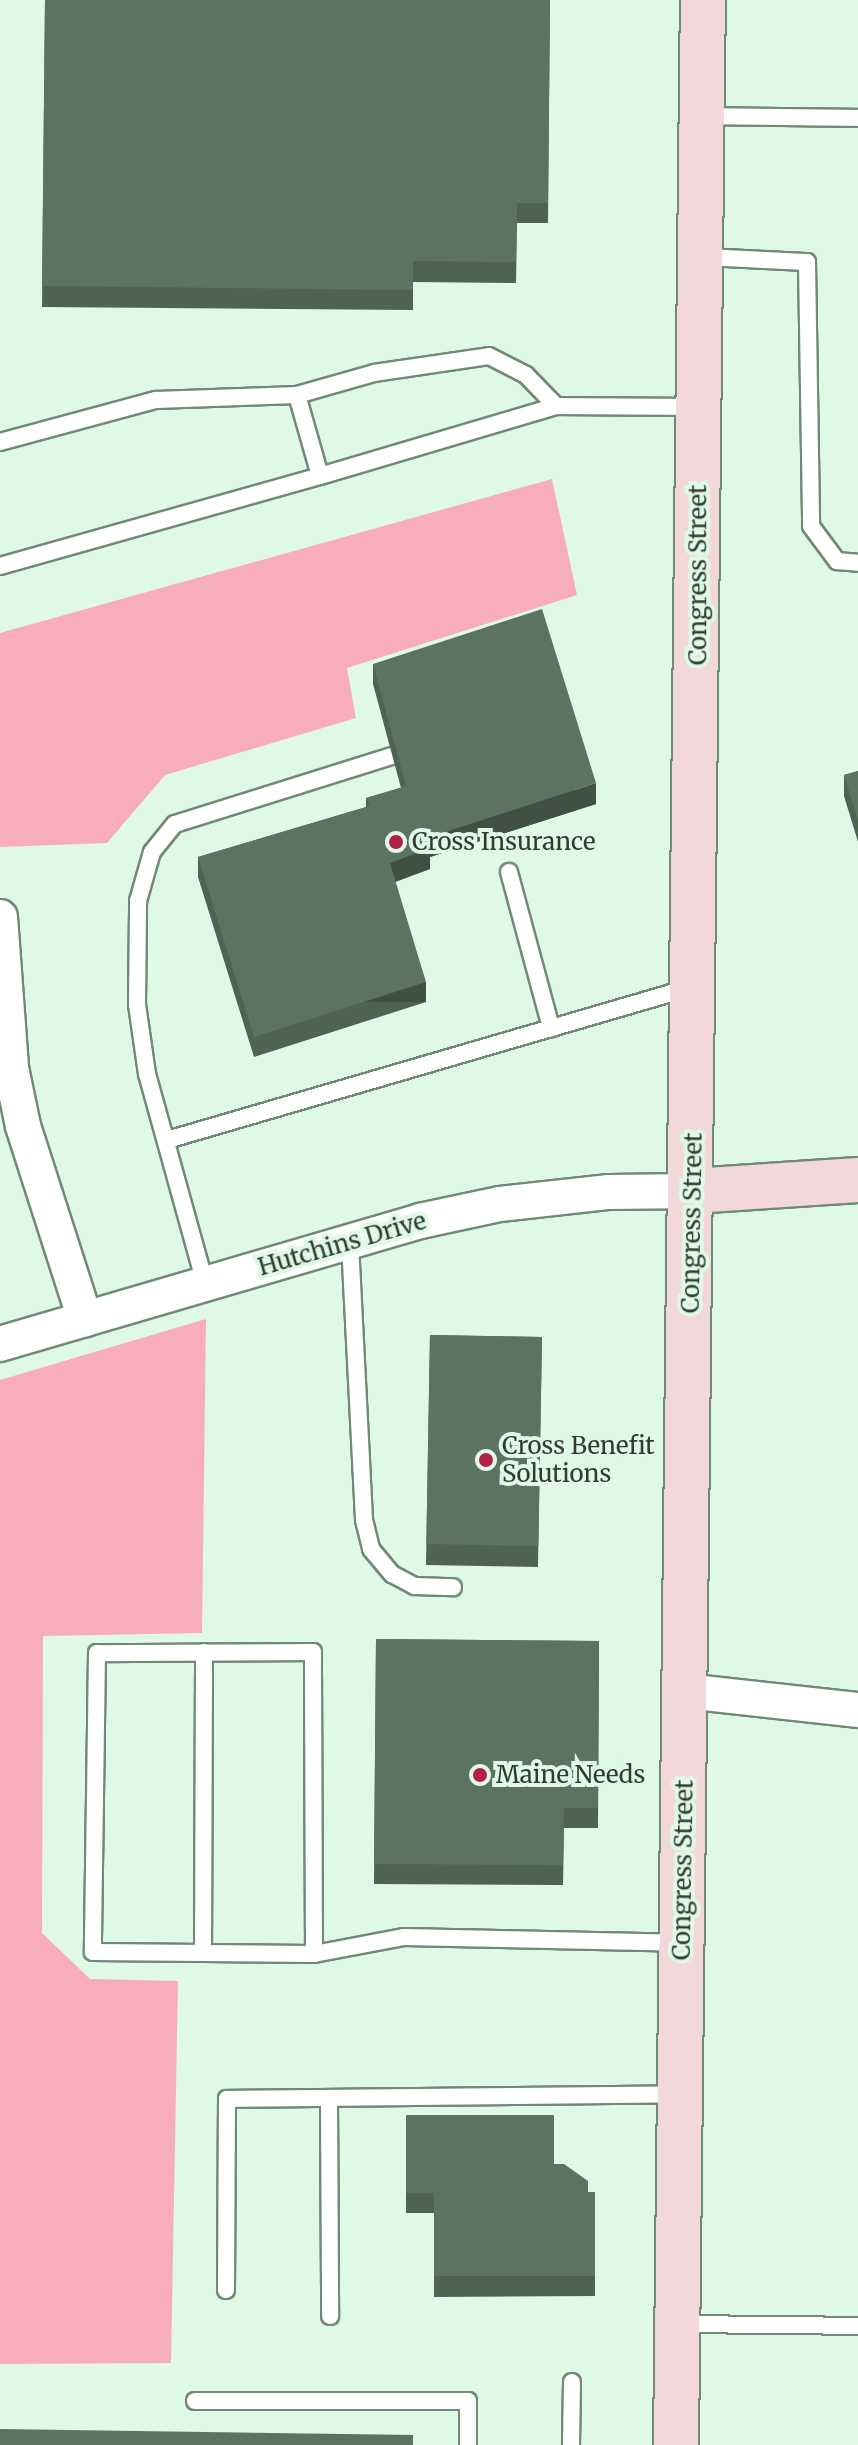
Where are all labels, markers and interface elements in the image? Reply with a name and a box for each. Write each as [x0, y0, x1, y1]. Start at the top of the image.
street label: Congress Street [684, 485, 712, 665]
place label: Cross Insurance [412, 828, 596, 856]
marker: Cross Insurance [387, 833, 405, 851]
street label: Congress Street [676, 1132, 708, 1314]
street label: Hutchins Drive [255, 1206, 429, 1282]
place label: Cross Benefit Solutions [502, 1432, 655, 1488]
marker: Cross Benefit Solutions [477, 1451, 495, 1469]
place label: Maine Needs [496, 1761, 645, 1789]
marker: Maine Needs [471, 1766, 489, 1784]
street label: Congress Street [667, 1779, 699, 1961]

